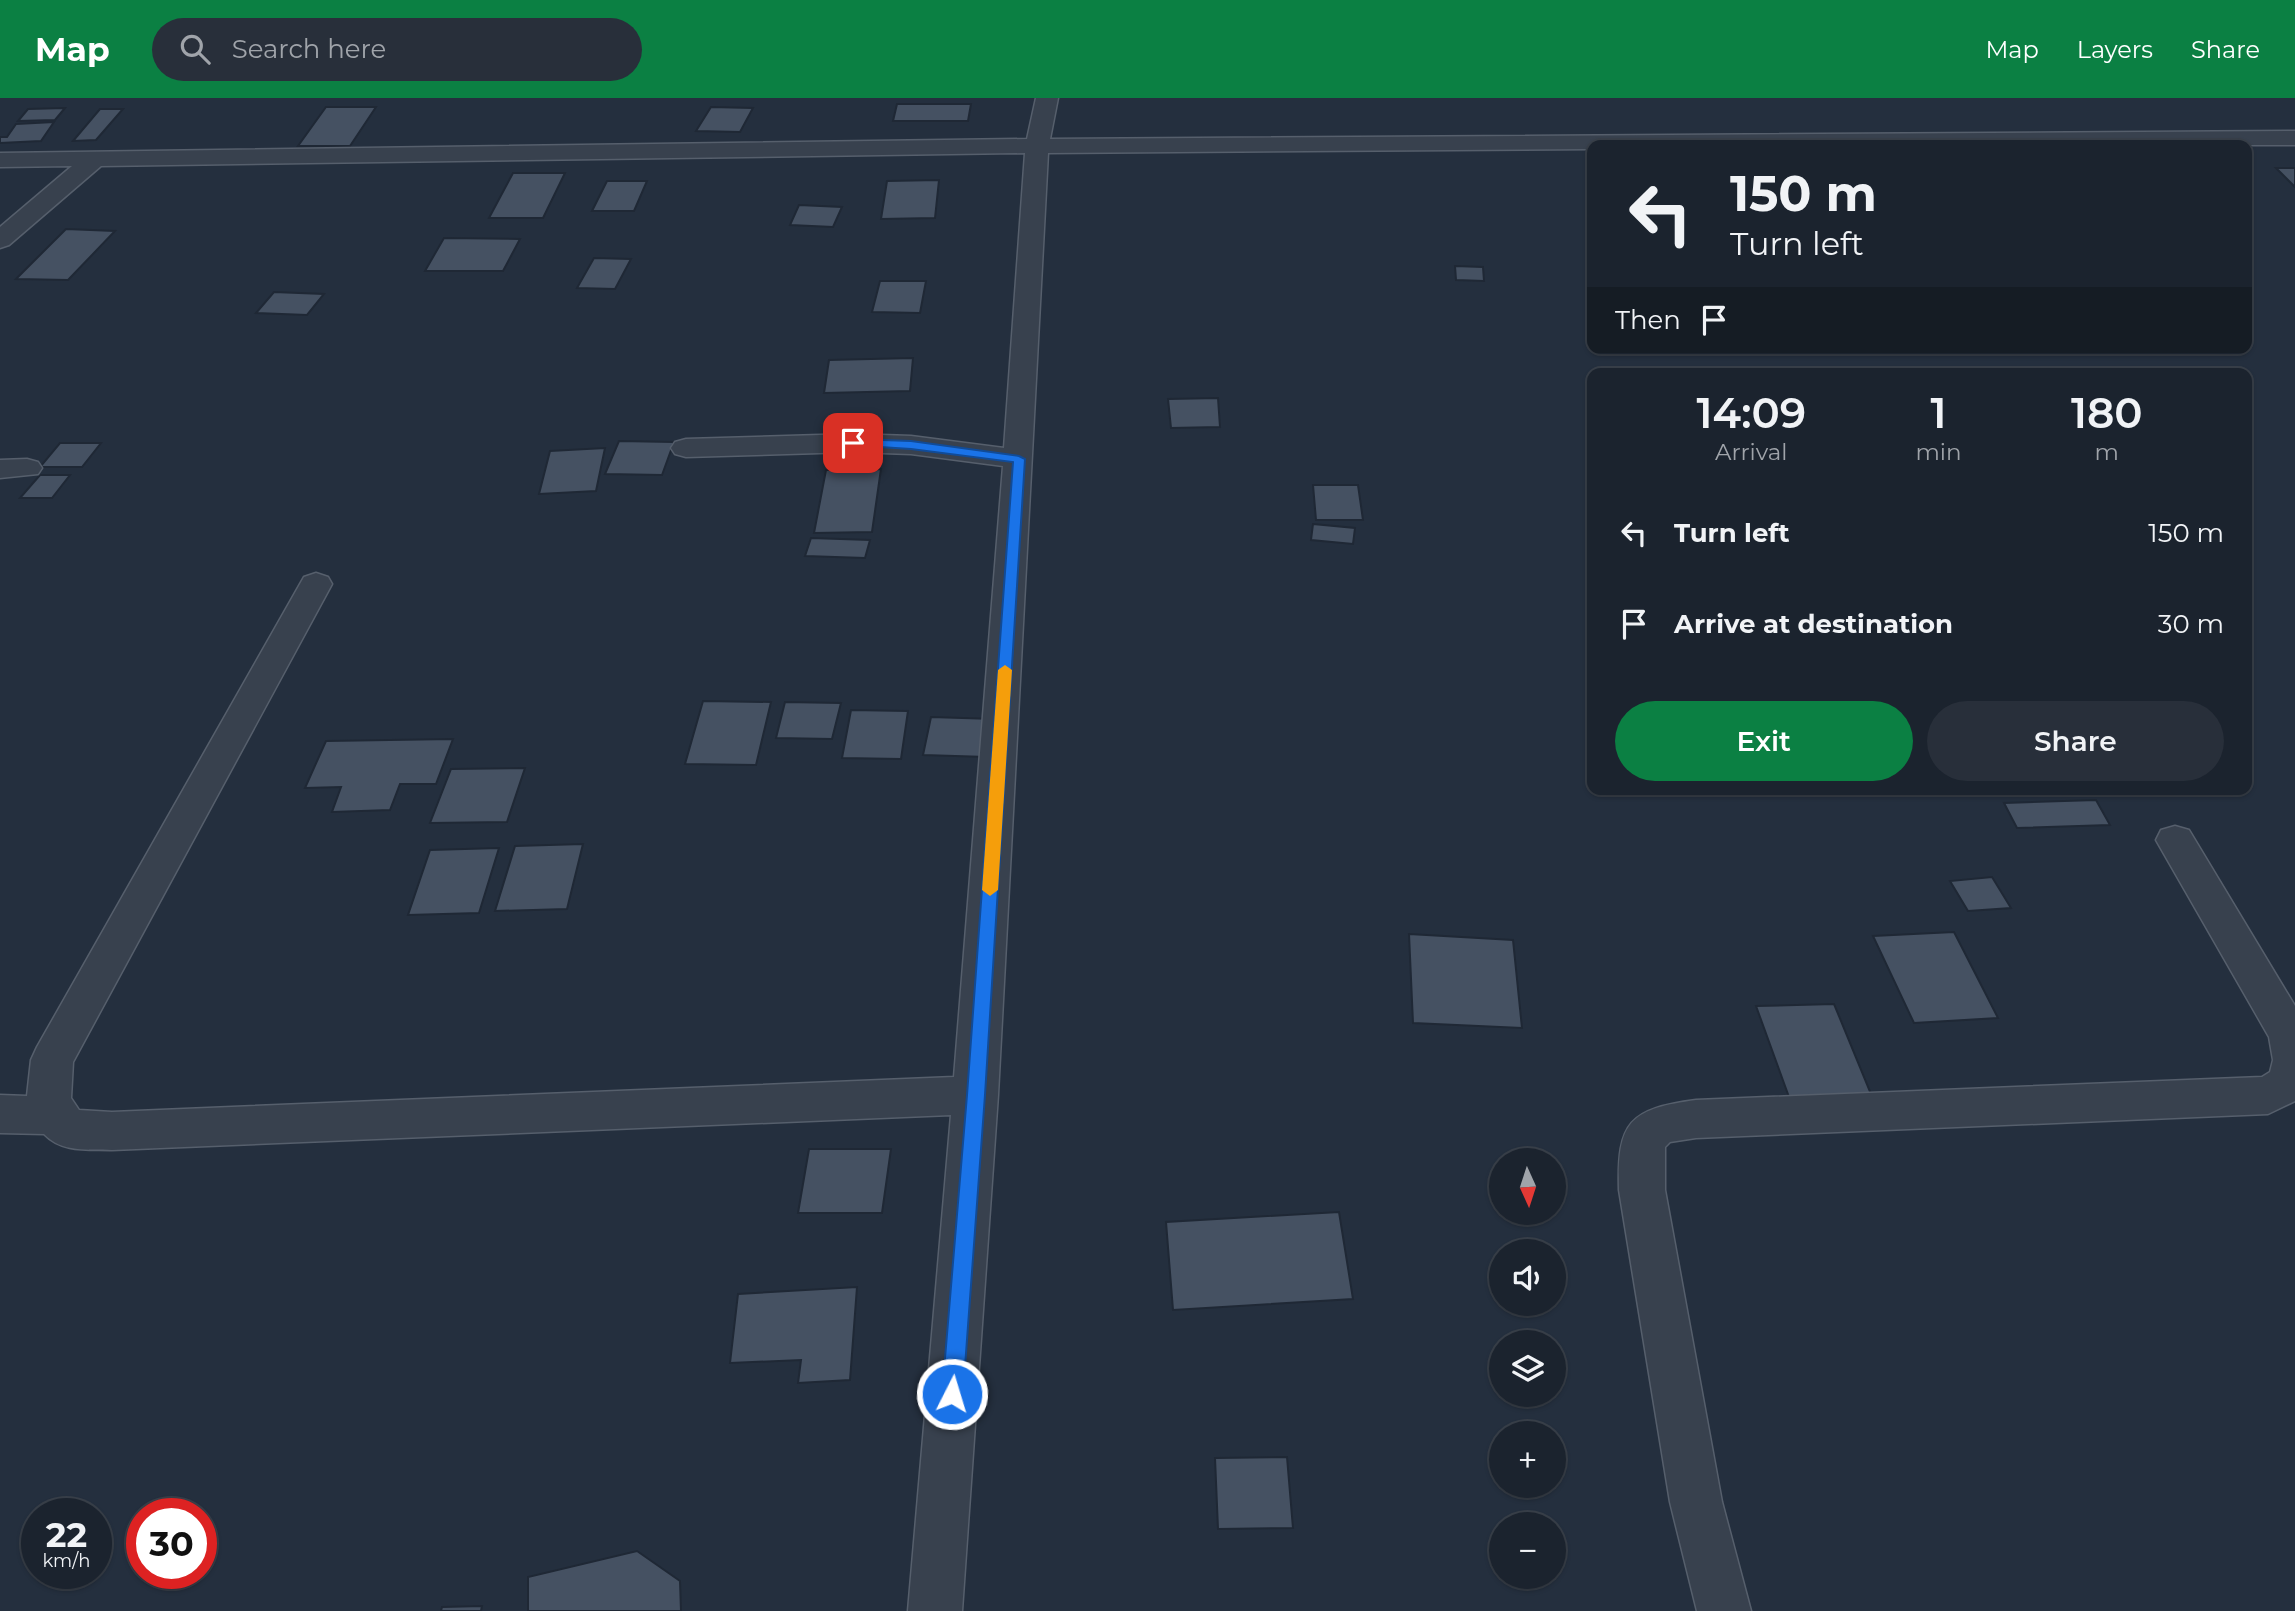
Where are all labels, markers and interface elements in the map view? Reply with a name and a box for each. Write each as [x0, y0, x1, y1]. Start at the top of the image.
search box [152, 18, 642, 81]
text: Map [35, 29, 110, 69]
icon: search [176, 30, 214, 68]
text: Search here [232, 33, 386, 65]
text: Map [1985, 35, 2039, 64]
text: Layers [2077, 35, 2153, 64]
text: Share [2191, 35, 2260, 64]
text: 150 m [1730, 164, 1877, 223]
icon: left [1615, 168, 1706, 259]
text: Turn left [1730, 224, 1864, 263]
icon: arrive [1695, 301, 1733, 339]
text: Then [1615, 304, 1681, 336]
text: 14:09 [1696, 387, 1806, 439]
text: 1 [1931, 387, 1947, 439]
text: 180 [2071, 387, 2143, 439]
pin [823, 413, 883, 473]
icon: arrive [834, 424, 872, 462]
text: Arrival [1715, 438, 1787, 466]
text: min [1915, 438, 1962, 466]
text: m [2095, 438, 2119, 466]
icon: left [1615, 514, 1653, 552]
text: Turn left [1674, 517, 1790, 549]
text: 150 m [2148, 517, 2224, 549]
icon: arrive [1615, 605, 1653, 643]
text: Arrive at destination [1674, 608, 1953, 640]
text: 30 m [2158, 608, 2224, 640]
button: Exit [1615, 701, 1913, 781]
button: Share [1927, 701, 2224, 781]
north arrow [1489, 1148, 1566, 1225]
map controls [1489, 1148, 1566, 1589]
button: sound [1489, 1239, 1566, 1316]
button: layers [1489, 1330, 1566, 1407]
position arrow [915, 1357, 989, 1431]
button: + [1489, 1421, 1566, 1498]
speed limit sign: 30 [126, 1498, 217, 1589]
button: − [1489, 1512, 1566, 1589]
text: 22 [46, 1513, 87, 1556]
text: km/h [42, 1550, 91, 1572]

